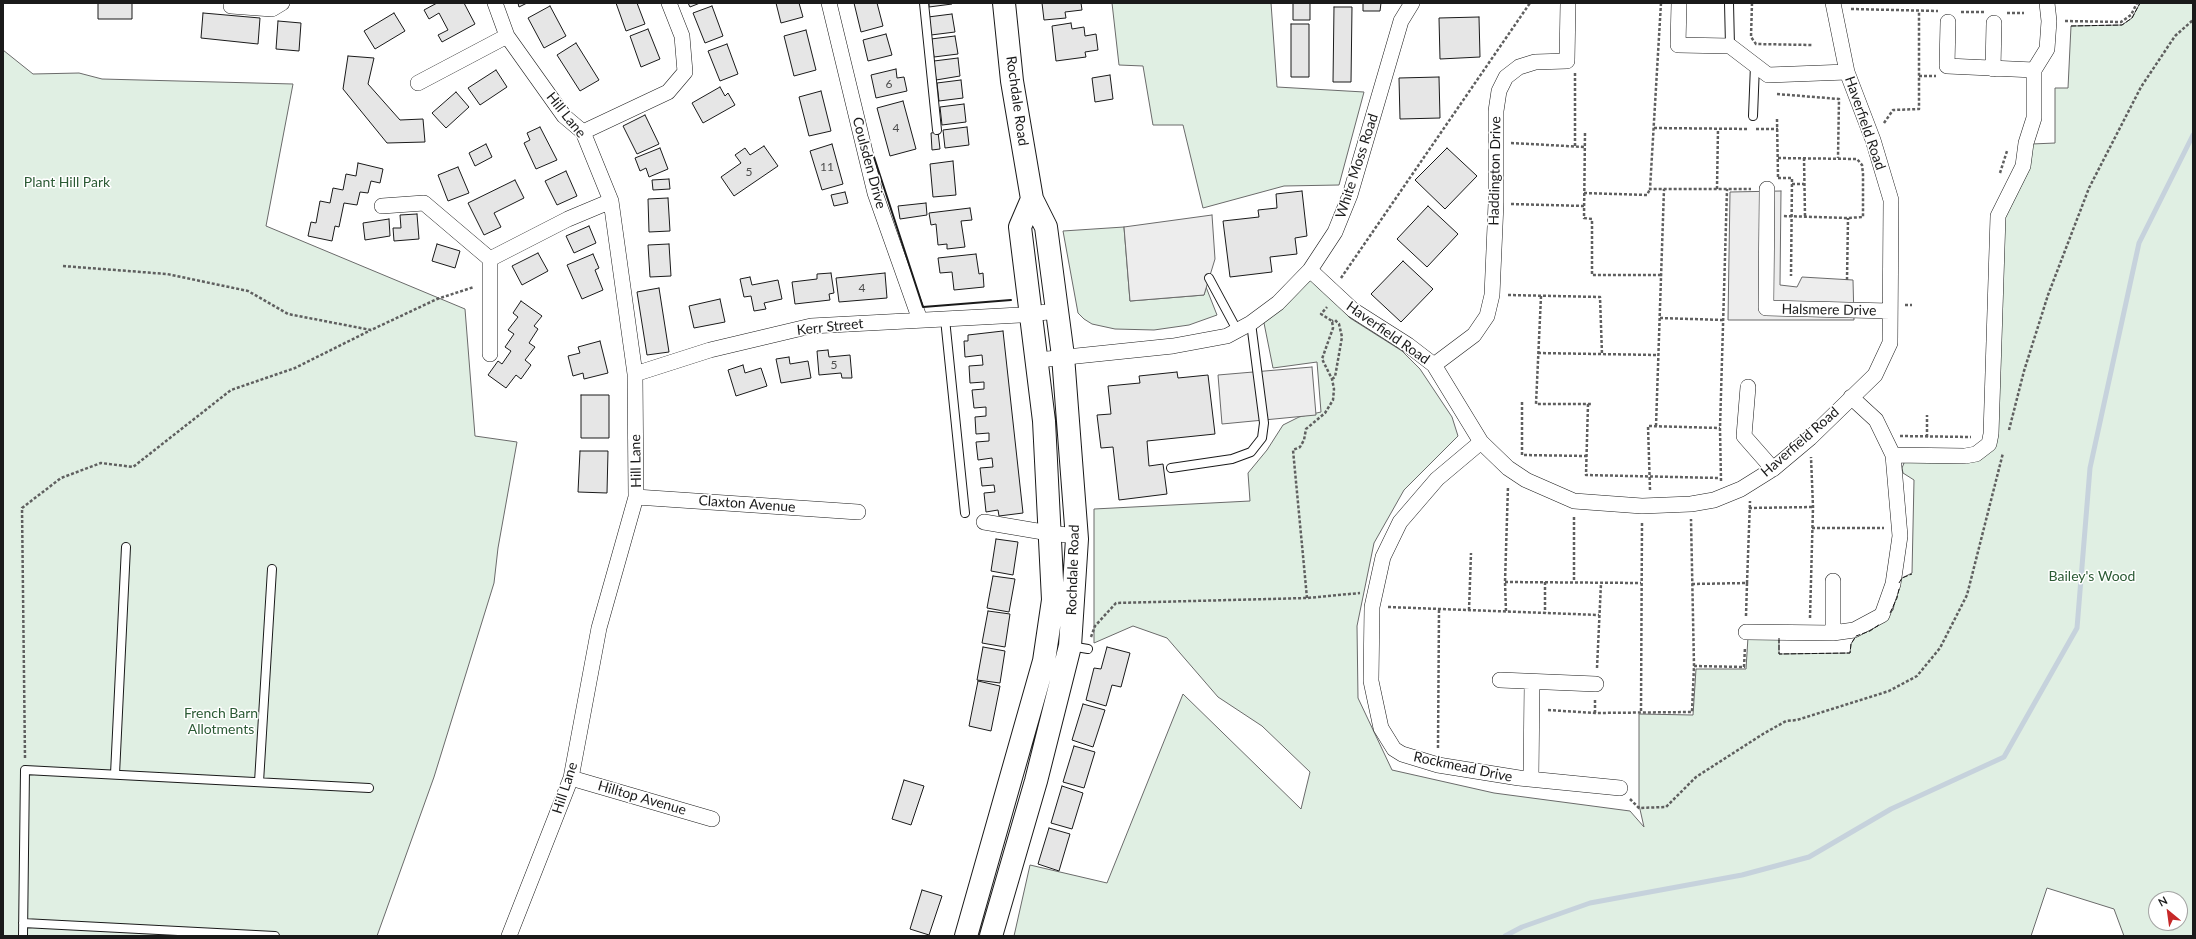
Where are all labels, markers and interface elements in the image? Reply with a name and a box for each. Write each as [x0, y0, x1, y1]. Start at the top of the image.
street label: Rochdale Road [1002, 55, 1032, 147]
street label: Haverfield Road [1841, 74, 1889, 172]
house number: 6 [886, 77, 892, 91]
street label: Hill Lane [543, 89, 589, 141]
street label: White Moss Road [1332, 112, 1382, 220]
street label: Coulsden Drive [849, 115, 889, 211]
street label: Haddington Drive [1486, 116, 1504, 226]
house number: 4 [893, 121, 899, 135]
house number: 11 [820, 160, 834, 174]
house number: 5 [746, 165, 752, 179]
park label: Plant Hill Park [24, 174, 110, 190]
house number: 4 [859, 281, 865, 295]
street label: Haverfield Road [1343, 298, 1433, 368]
street label: Halsmere Drive [1781, 301, 1877, 319]
street label: Kerr Street [796, 315, 864, 339]
house number: 5 [831, 358, 837, 372]
street label: Haverfield Road [1758, 404, 1842, 480]
street label: Hill Lane [627, 434, 645, 488]
street label: Claxton Avenue [698, 492, 796, 516]
street label: Rochdale Road [1063, 524, 1083, 616]
park label: Bailey's Wood [2049, 568, 2135, 584]
park label: French Barn Allotments [184, 705, 258, 738]
street label: Rockmead Drive [1412, 748, 1514, 786]
street label: Hill Lane [549, 760, 581, 816]
street label: Hilltop Avenue [596, 777, 688, 819]
north arrow [2148, 891, 2188, 931]
text: N [2156, 893, 2169, 909]

